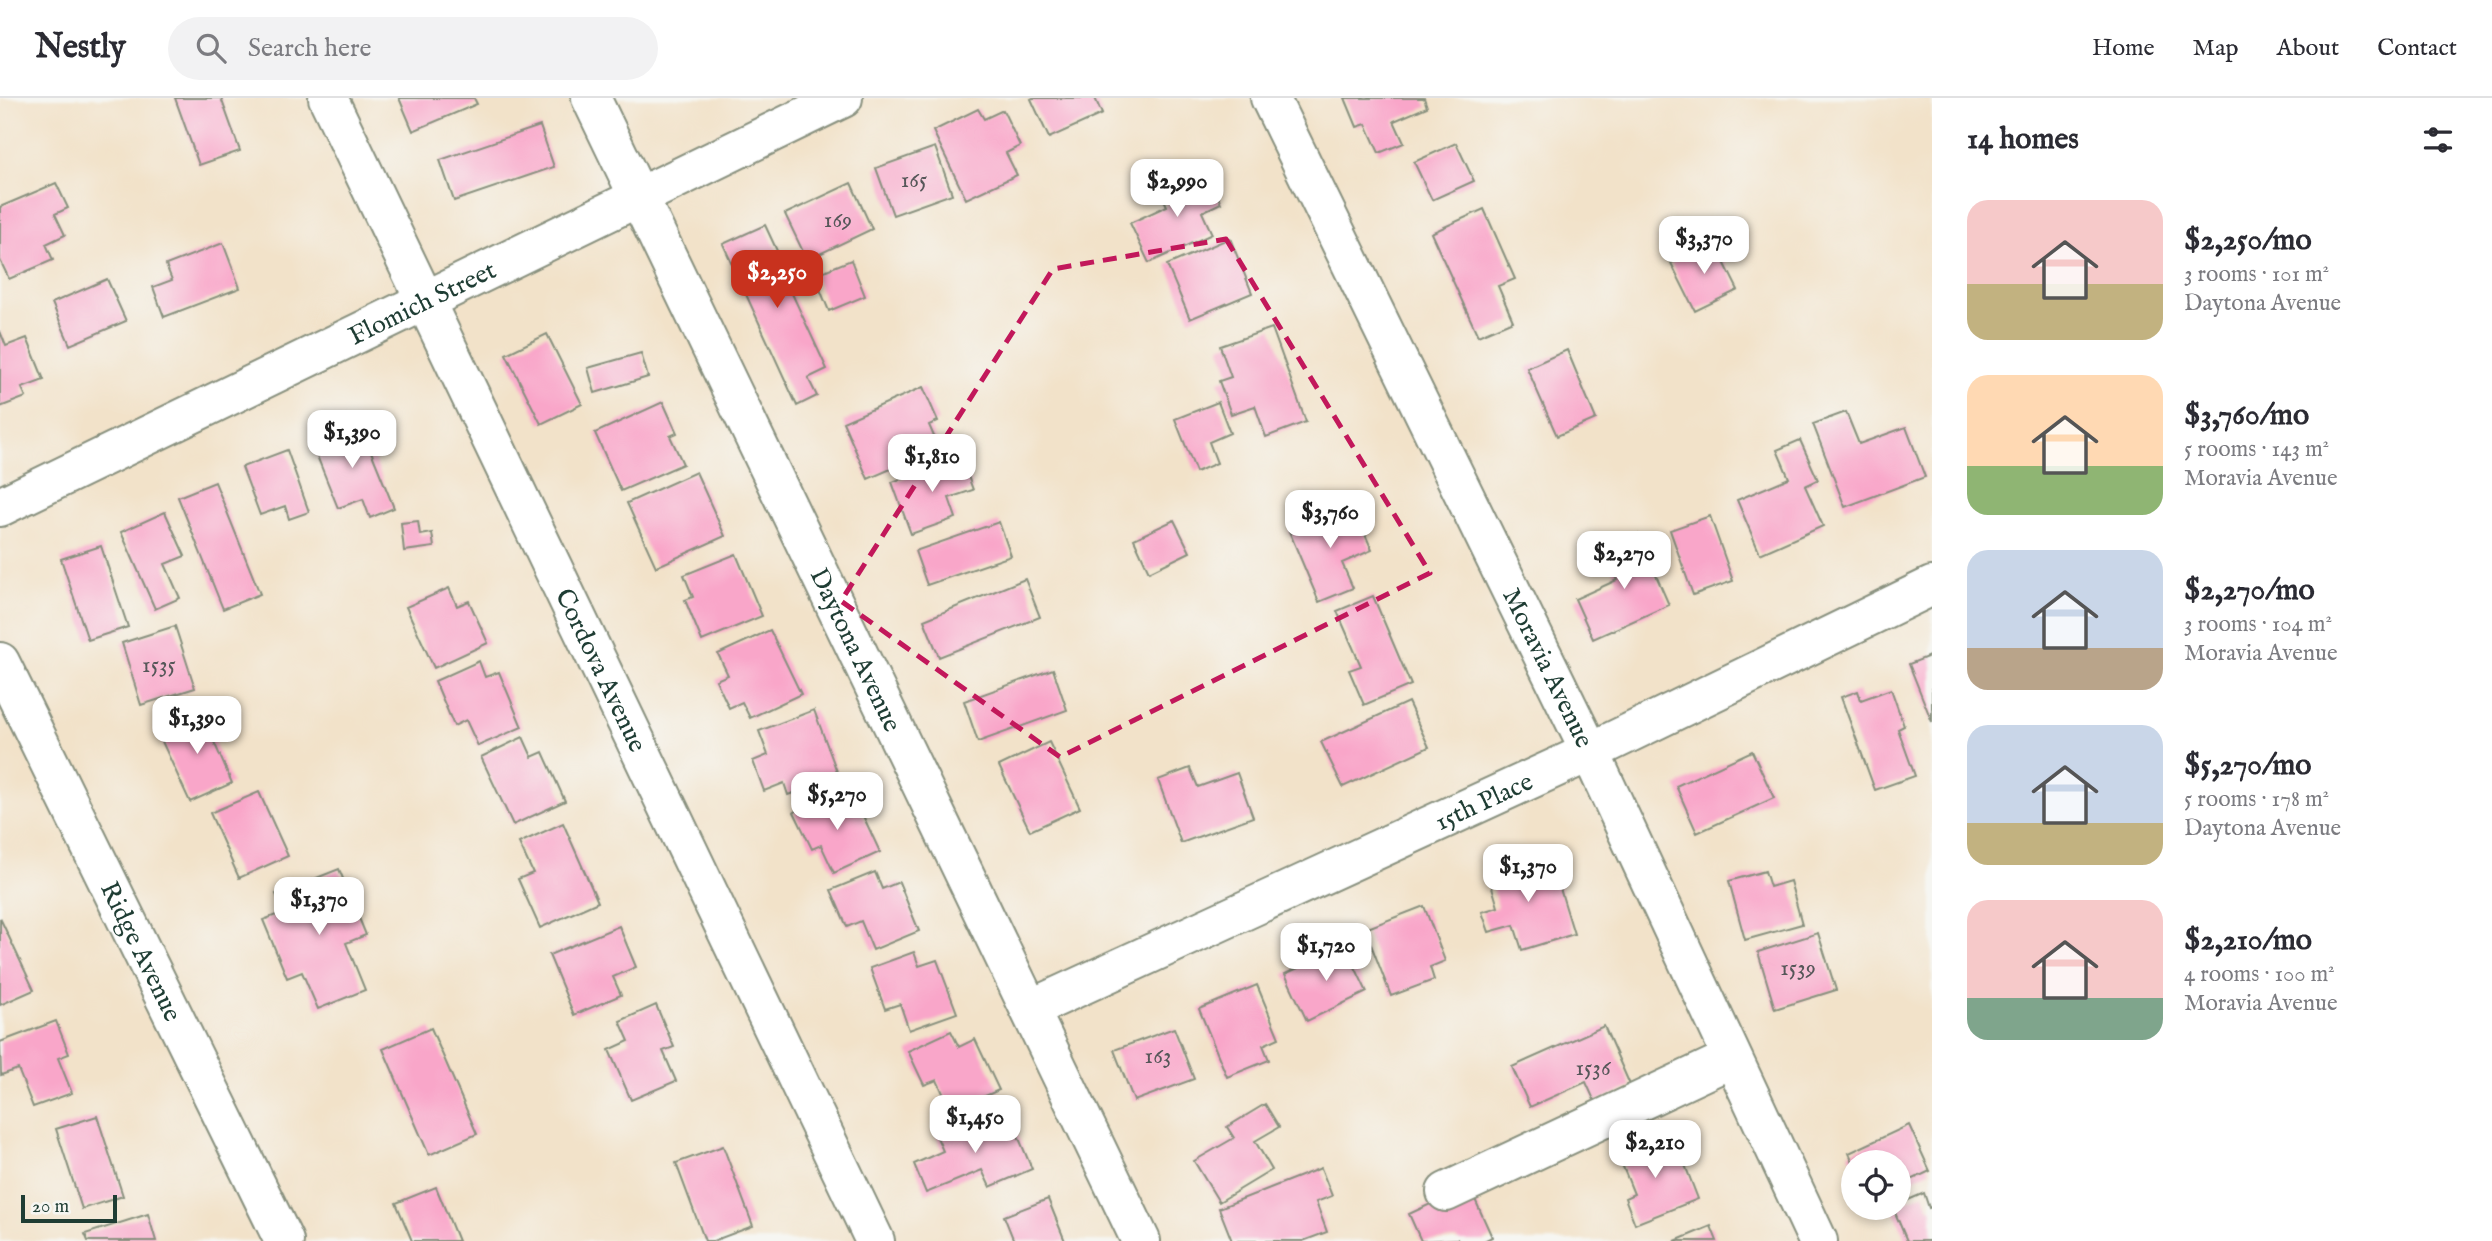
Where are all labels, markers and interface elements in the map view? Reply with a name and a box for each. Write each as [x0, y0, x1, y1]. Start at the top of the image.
search box [168, 17, 658, 80]
text: Nestly [35, 27, 126, 69]
icon: search [192, 29, 230, 67]
text: Search here [248, 32, 372, 65]
text: Home [2092, 33, 2155, 64]
text: Map [2193, 33, 2239, 64]
text: About [2277, 33, 2339, 64]
text: Contact [2377, 33, 2457, 64]
text: 14 homes [1967, 121, 2079, 159]
icon: filters [2419, 121, 2457, 159]
pin: $2,990 [1120, 159, 1234, 219]
house number: 165 [901, 166, 927, 195]
text: $2,990 [1146, 167, 1208, 196]
house number: 169 [824, 206, 852, 235]
pin: $3,370 [1647, 216, 1761, 276]
text: $2,250/mo [2184, 222, 2312, 260]
text: $3,370 [1675, 224, 1733, 253]
icon: home [2023, 228, 2107, 312]
pin: $2,250 [720, 250, 834, 310]
street label: Flomich Street [344, 254, 502, 353]
text: $2,250 [747, 258, 807, 287]
text: 3 rooms · 101 m² [2184, 260, 2329, 289]
text: Daytona Avenue [2184, 289, 2341, 318]
text: $3,760/mo [2184, 397, 2309, 435]
icon: home [2023, 403, 2107, 487]
pin: $1,390 [295, 410, 409, 470]
text: $1,390 [323, 418, 381, 447]
pin: $1,810 [875, 434, 989, 494]
text: 5 rooms · 143 m² [2184, 435, 2329, 464]
text: $1,810 [904, 442, 960, 471]
text: Moravia Avenue [2184, 464, 2337, 493]
pin: $3,760 [1273, 490, 1387, 550]
text: $3,760 [1301, 498, 1359, 527]
pin: $2,270 [1567, 532, 1681, 591]
text: $2,270 [1593, 539, 1655, 568]
street label: Daytona Avenue [802, 563, 908, 737]
text: $2,270/mo [2184, 572, 2315, 610]
icon: home [2023, 578, 2107, 662]
street label: Cordova Avenue [547, 583, 654, 758]
street label: Moravia Avenue [1494, 583, 1600, 753]
text: 3 rooms · 104 m² [2184, 610, 2332, 639]
text: Moravia Avenue [2184, 639, 2337, 668]
house number: 1535 [142, 651, 176, 680]
pin: $1,390 [140, 696, 254, 756]
text: $1,390 [168, 704, 226, 733]
text: $5,270/mo [2184, 747, 2311, 785]
icon: home [2023, 753, 2107, 837]
street label: 15th Place [1430, 765, 1538, 839]
pin: $5,270 [780, 772, 894, 832]
text: $5,270 [807, 780, 867, 809]
text: 5 rooms · 178 m² [2184, 785, 2329, 814]
text: Daytona Avenue [2184, 814, 2341, 843]
pin: $1,370 [1471, 844, 1585, 904]
text: $1,370 [1499, 852, 1557, 881]
street label: Ridge Avenue [92, 876, 189, 1027]
pin: $1,370 [262, 878, 376, 937]
text: $1,370 [290, 885, 348, 914]
text: $2,210/mo [2184, 922, 2312, 960]
pin: $1,720 [1269, 924, 1383, 983]
icon: home [2023, 928, 2107, 1012]
text: $1,720 [1296, 931, 1356, 960]
house number: 1539 [1780, 954, 1816, 983]
text: 4 rooms · 100 m² [2184, 960, 2335, 989]
text: Moravia Avenue [2184, 989, 2337, 1018]
house number: 163 [1145, 1042, 1171, 1071]
house number: 1536 [1575, 1054, 1612, 1083]
pin: $1,450 [918, 1096, 1032, 1155]
text: $1,450 [946, 1103, 1004, 1132]
pin: $2,210 [1598, 1121, 1712, 1180]
text: $2,210 [1625, 1128, 1685, 1157]
map controls [1841, 1150, 1911, 1220]
button: locate [1841, 1150, 1911, 1220]
scale bar [21, 1192, 117, 1224]
text: 20 m [32, 1195, 69, 1219]

